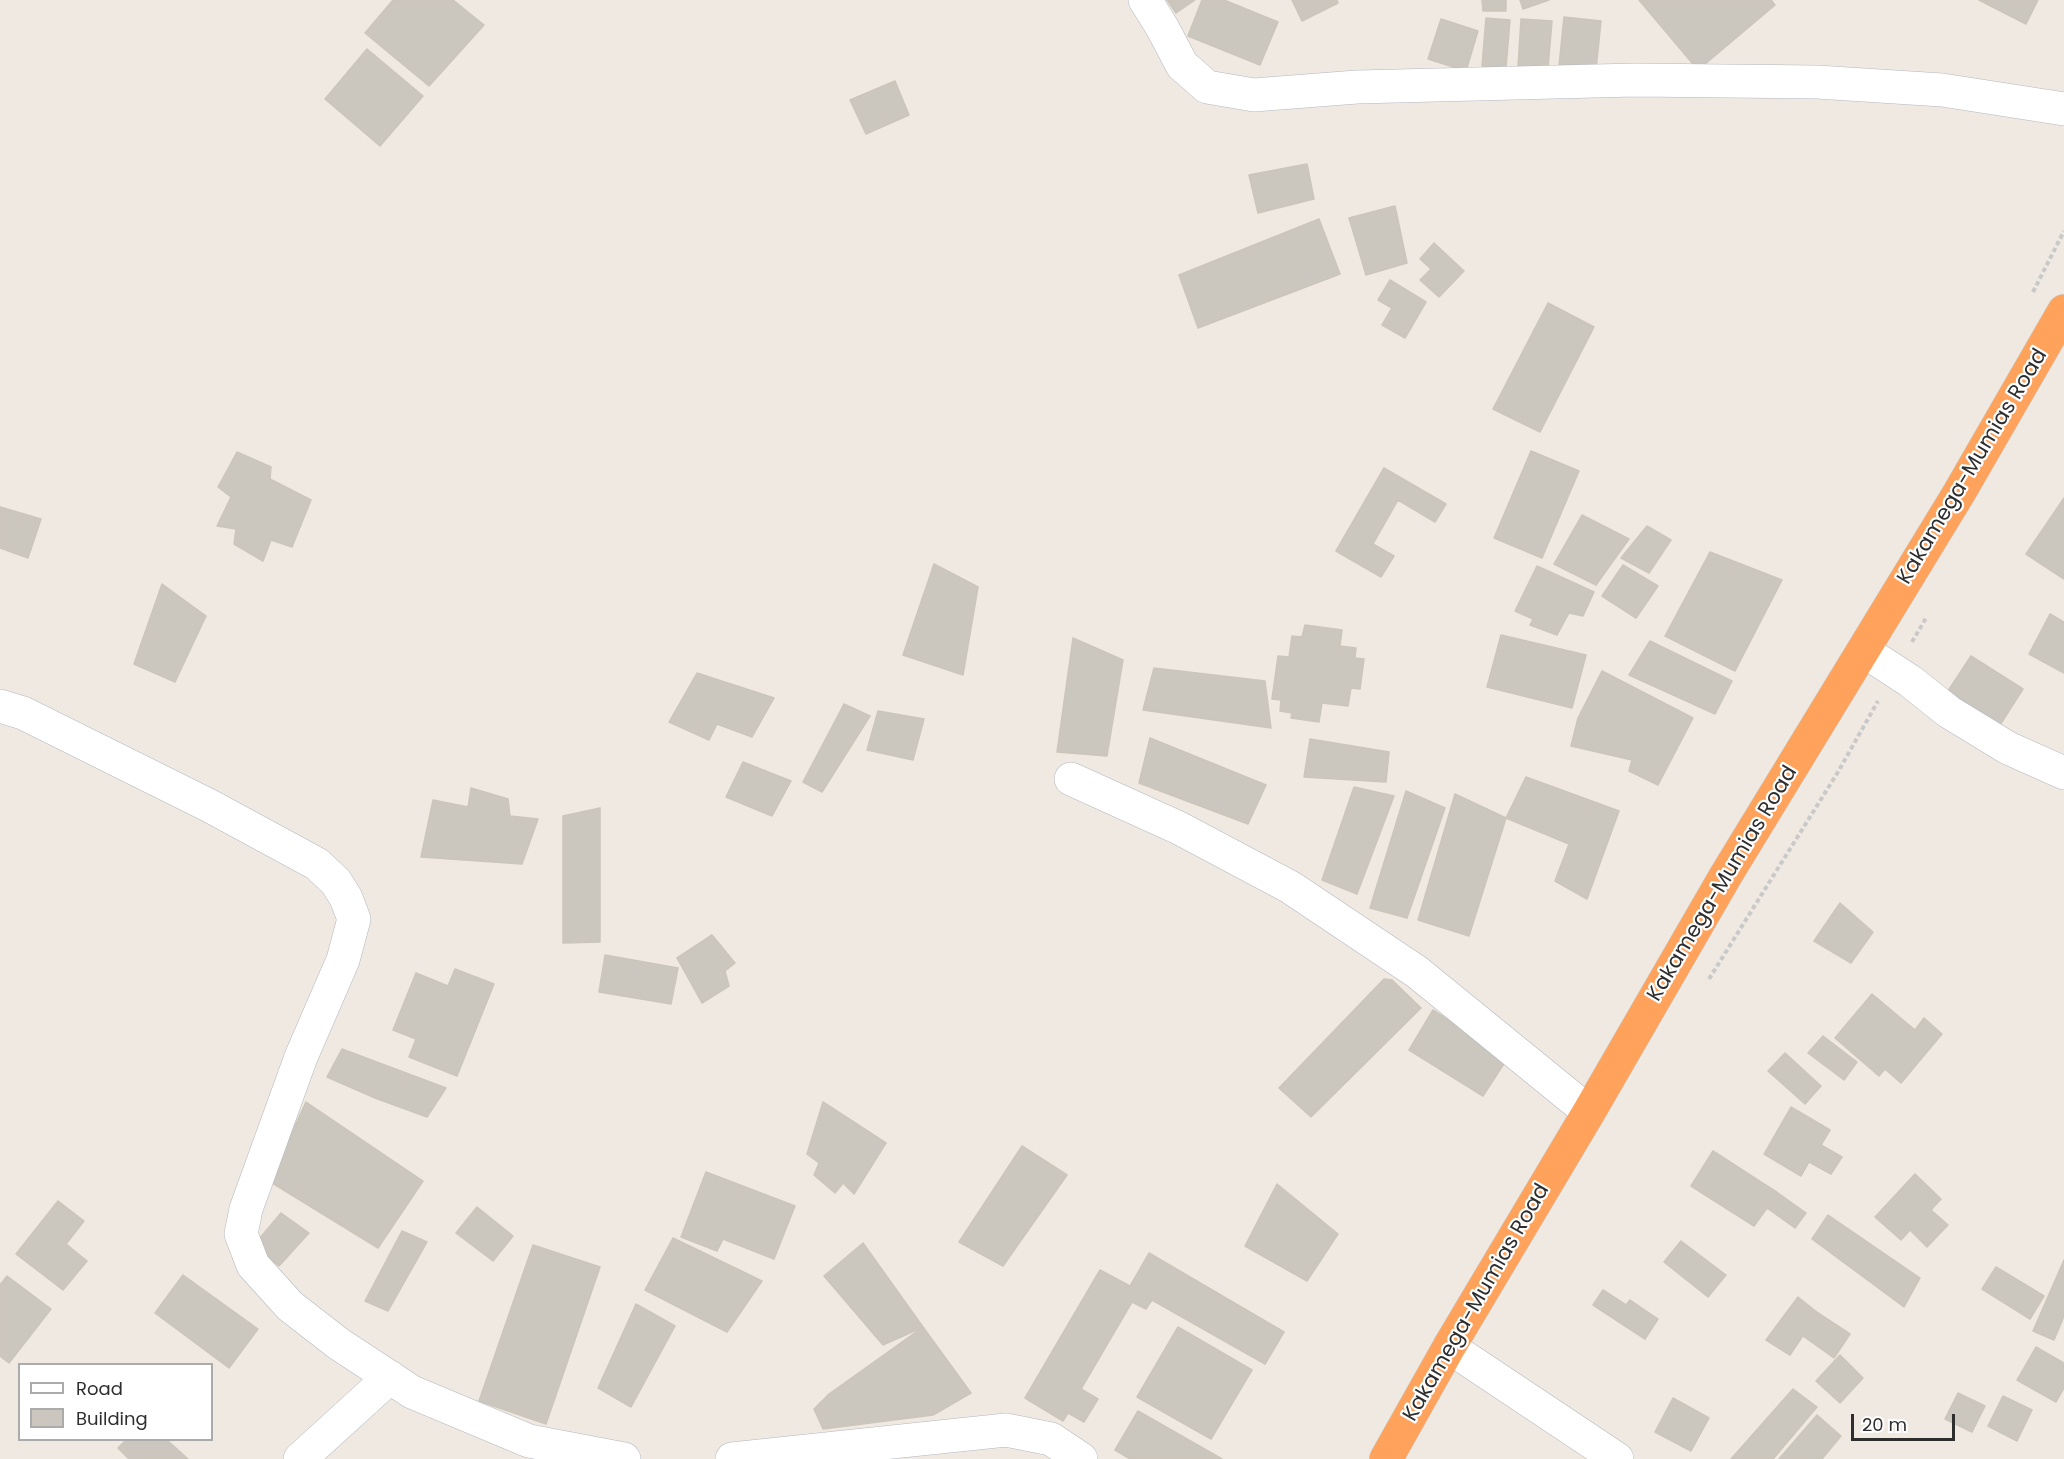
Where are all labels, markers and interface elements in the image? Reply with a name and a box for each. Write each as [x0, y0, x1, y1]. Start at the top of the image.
street label: Kakamega-Mumias Road [1893, 345, 2053, 589]
street label: Kakamega-Mumias Road [1643, 762, 1803, 1006]
street label: Kakamega-Mumias Road [1399, 1180, 1555, 1426]
legend [18, 1363, 213, 1441]
text: Road [76, 1376, 123, 1401]
scale bar [1854, 1402, 1958, 1440]
text: Building [76, 1406, 148, 1431]
text: 20 m [1862, 1412, 1907, 1437]

